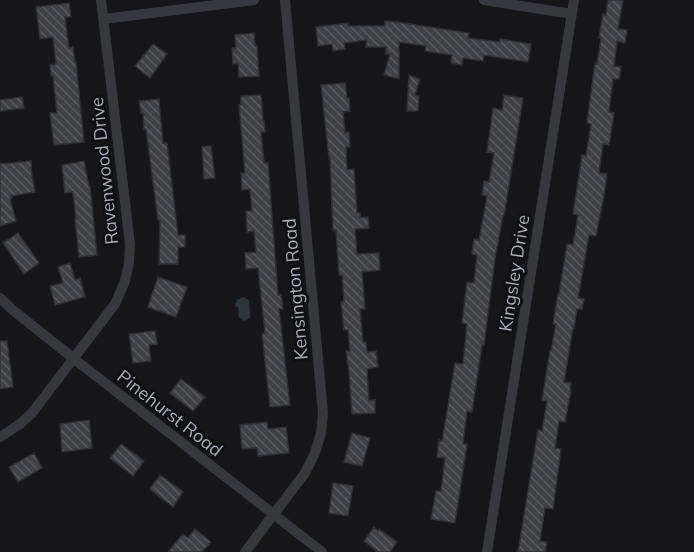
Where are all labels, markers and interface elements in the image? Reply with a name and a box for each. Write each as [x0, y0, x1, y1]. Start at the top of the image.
street label: Ravenwood Drive [85, 96, 123, 246]
street label: Kingsley Drive [493, 213, 535, 333]
street label: Kensington Road [277, 217, 313, 361]
street label: Pinehurst Road [113, 365, 227, 461]

